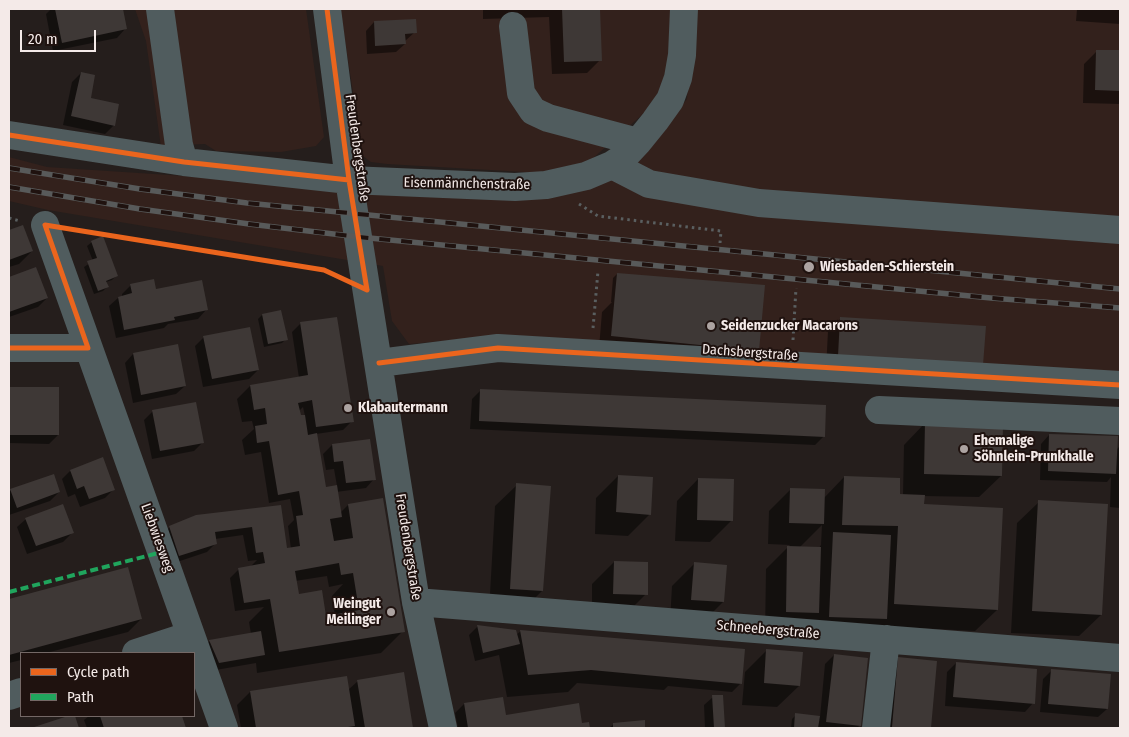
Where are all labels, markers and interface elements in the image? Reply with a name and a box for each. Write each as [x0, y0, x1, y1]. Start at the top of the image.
scale bar [22, 20, 99, 52]
text: 20 m [28, 30, 58, 48]
street label: Freudenbergstraße [341, 93, 373, 203]
street label: Eisenmännchenstraße [404, 174, 530, 194]
place label: Wiesbaden-Schierstein [820, 259, 954, 275]
marker: Wiesbaden-Schierstein [802, 260, 816, 274]
place label: Seidenzucker Macarons [721, 318, 858, 334]
marker: Seidenzucker Macarons [705, 320, 717, 332]
street label: Dachsbergstraße [702, 341, 798, 365]
place label: Klabautermann [358, 400, 448, 416]
marker: Klabautermann [342, 402, 354, 414]
place label: Ehemalige Söhnlein-Prunkhalle [974, 433, 1093, 466]
marker: Ehemalige Söhnlein-Prunkhalle [958, 443, 970, 455]
street label: Freudenbergstraße [391, 492, 425, 602]
street label: Liebwiesweg [137, 501, 177, 575]
place label: Weingut Meilinger [327, 596, 381, 628]
marker: Weingut Meilinger [385, 606, 397, 618]
street label: Schneebergstraße [716, 617, 820, 643]
legend [20, 652, 195, 717]
text: Cycle path [67, 663, 130, 681]
text: Path [67, 688, 94, 706]

